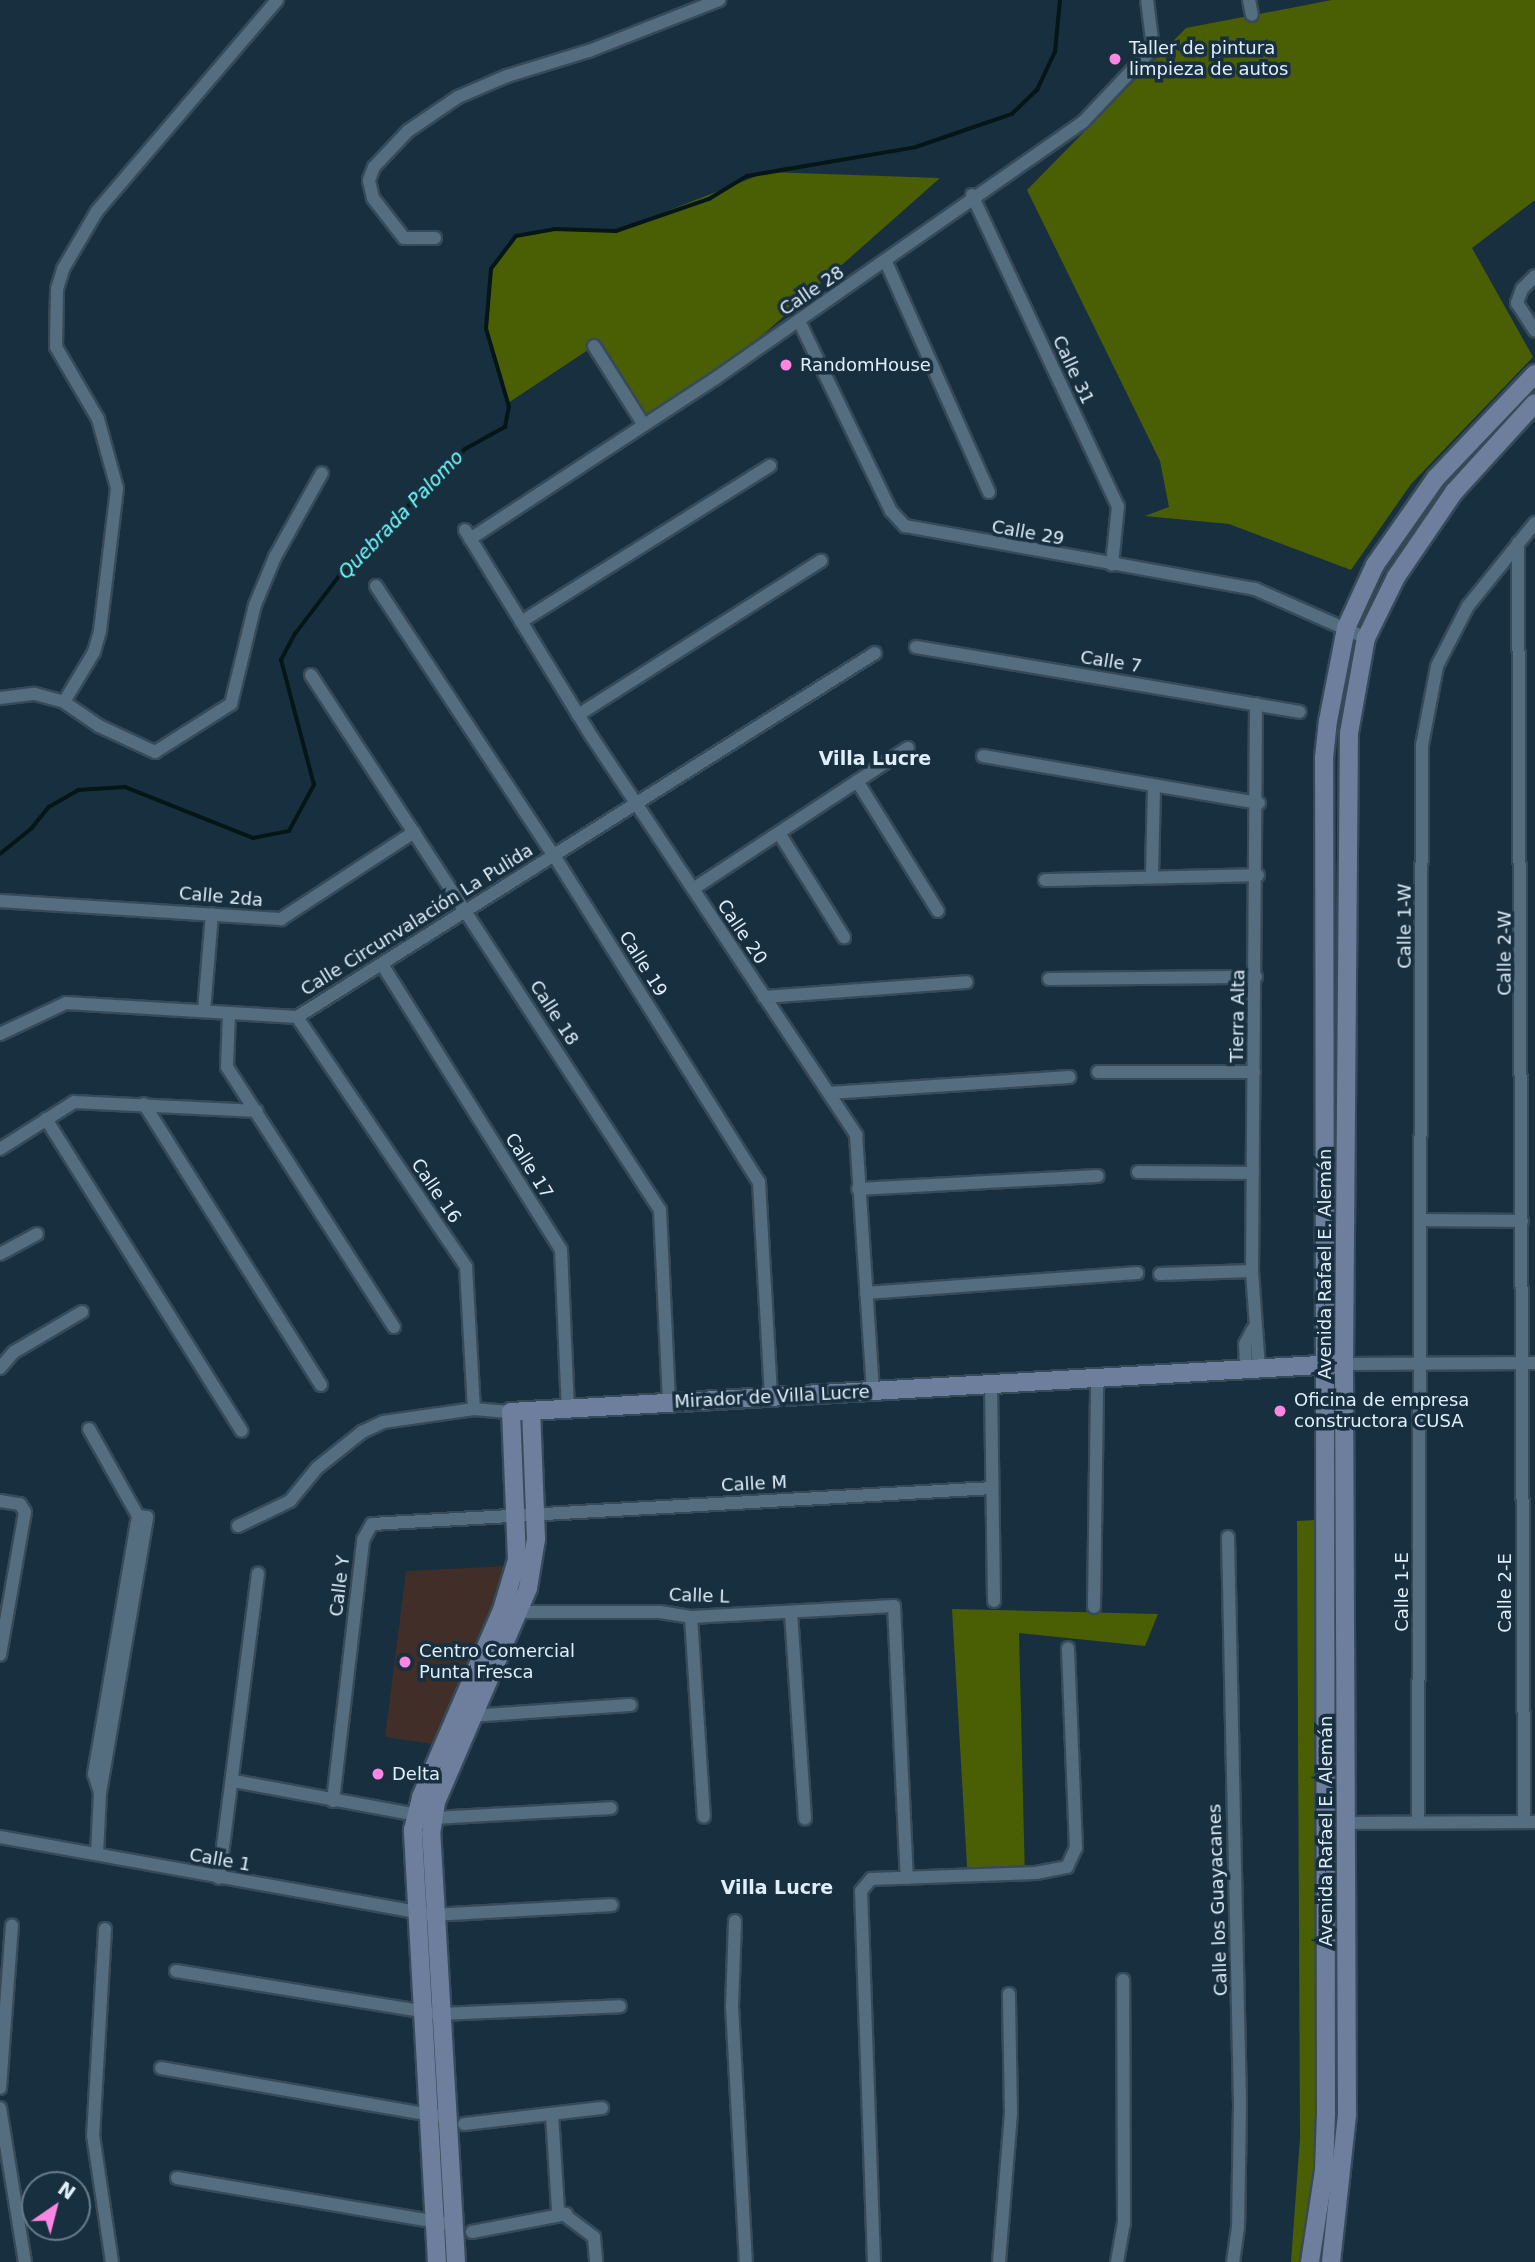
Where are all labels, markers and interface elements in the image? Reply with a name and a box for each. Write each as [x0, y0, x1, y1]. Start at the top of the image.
place label: Taller de pintura limpieza de autos [1129, 38, 1288, 80]
marker: Taller de pintura limpieza de autos [1107, 51, 1123, 67]
street label: Calle 28 [776, 262, 848, 320]
street label: Calle 31 [1048, 332, 1098, 408]
place label: RandomHouse [800, 354, 931, 376]
marker: RandomHouse [778, 357, 794, 373]
water label: Quebrada Palomo [334, 446, 468, 584]
street label: Calle 29 [990, 516, 1066, 550]
street label: Calle 7 [1079, 646, 1143, 678]
district label: Villa Lucre [819, 748, 931, 770]
street label: Calle Circunvalación La Pulida [297, 839, 537, 1001]
street label: Calle 2da [178, 883, 264, 911]
street label: Calle 1-W [1394, 883, 1416, 969]
street label: Calle 20 [713, 896, 771, 968]
street label: Calle 2-W [1494, 910, 1516, 996]
street label: Calle 19 [614, 927, 672, 1001]
street label: Tierra Alta [1226, 969, 1250, 1063]
street label: Calle 18 [525, 976, 583, 1050]
street label: Calle 17 [500, 1129, 558, 1203]
street label: Avenida Rafael E. Alemán [1314, 1148, 1336, 1380]
street label: Calle 16 [407, 1155, 465, 1227]
street label: Mirador de Villa Lucre [674, 1381, 870, 1413]
place label: Oficina de empresa constructora CUSA [1294, 1390, 1469, 1432]
marker: Oficina de empresa constructora CUSA [1272, 1403, 1288, 1419]
street label: Calle M [721, 1471, 787, 1497]
street label: Calle 1-E [1391, 1552, 1413, 1632]
street label: Calle 2-E [1494, 1553, 1516, 1633]
street label: Calle Y [326, 1554, 354, 1618]
street label: Calle L [668, 1584, 730, 1608]
place label: Centro Comercial Punta Fresca [419, 1641, 575, 1684]
marker: Centro Comercial Punta Fresca [397, 1654, 413, 1670]
street label: Avenida Rafael E. Alemán [1315, 1715, 1337, 1947]
place label: Delta [392, 1763, 440, 1785]
marker: Delta [370, 1766, 386, 1782]
street label: Calle los Guayacanes [1204, 1803, 1232, 1997]
street label: Calle 1 [188, 1844, 252, 1876]
district label: Villa Lucre [721, 1877, 833, 1899]
north arrow [21, 2171, 91, 2241]
text: N [54, 2177, 80, 2204]

